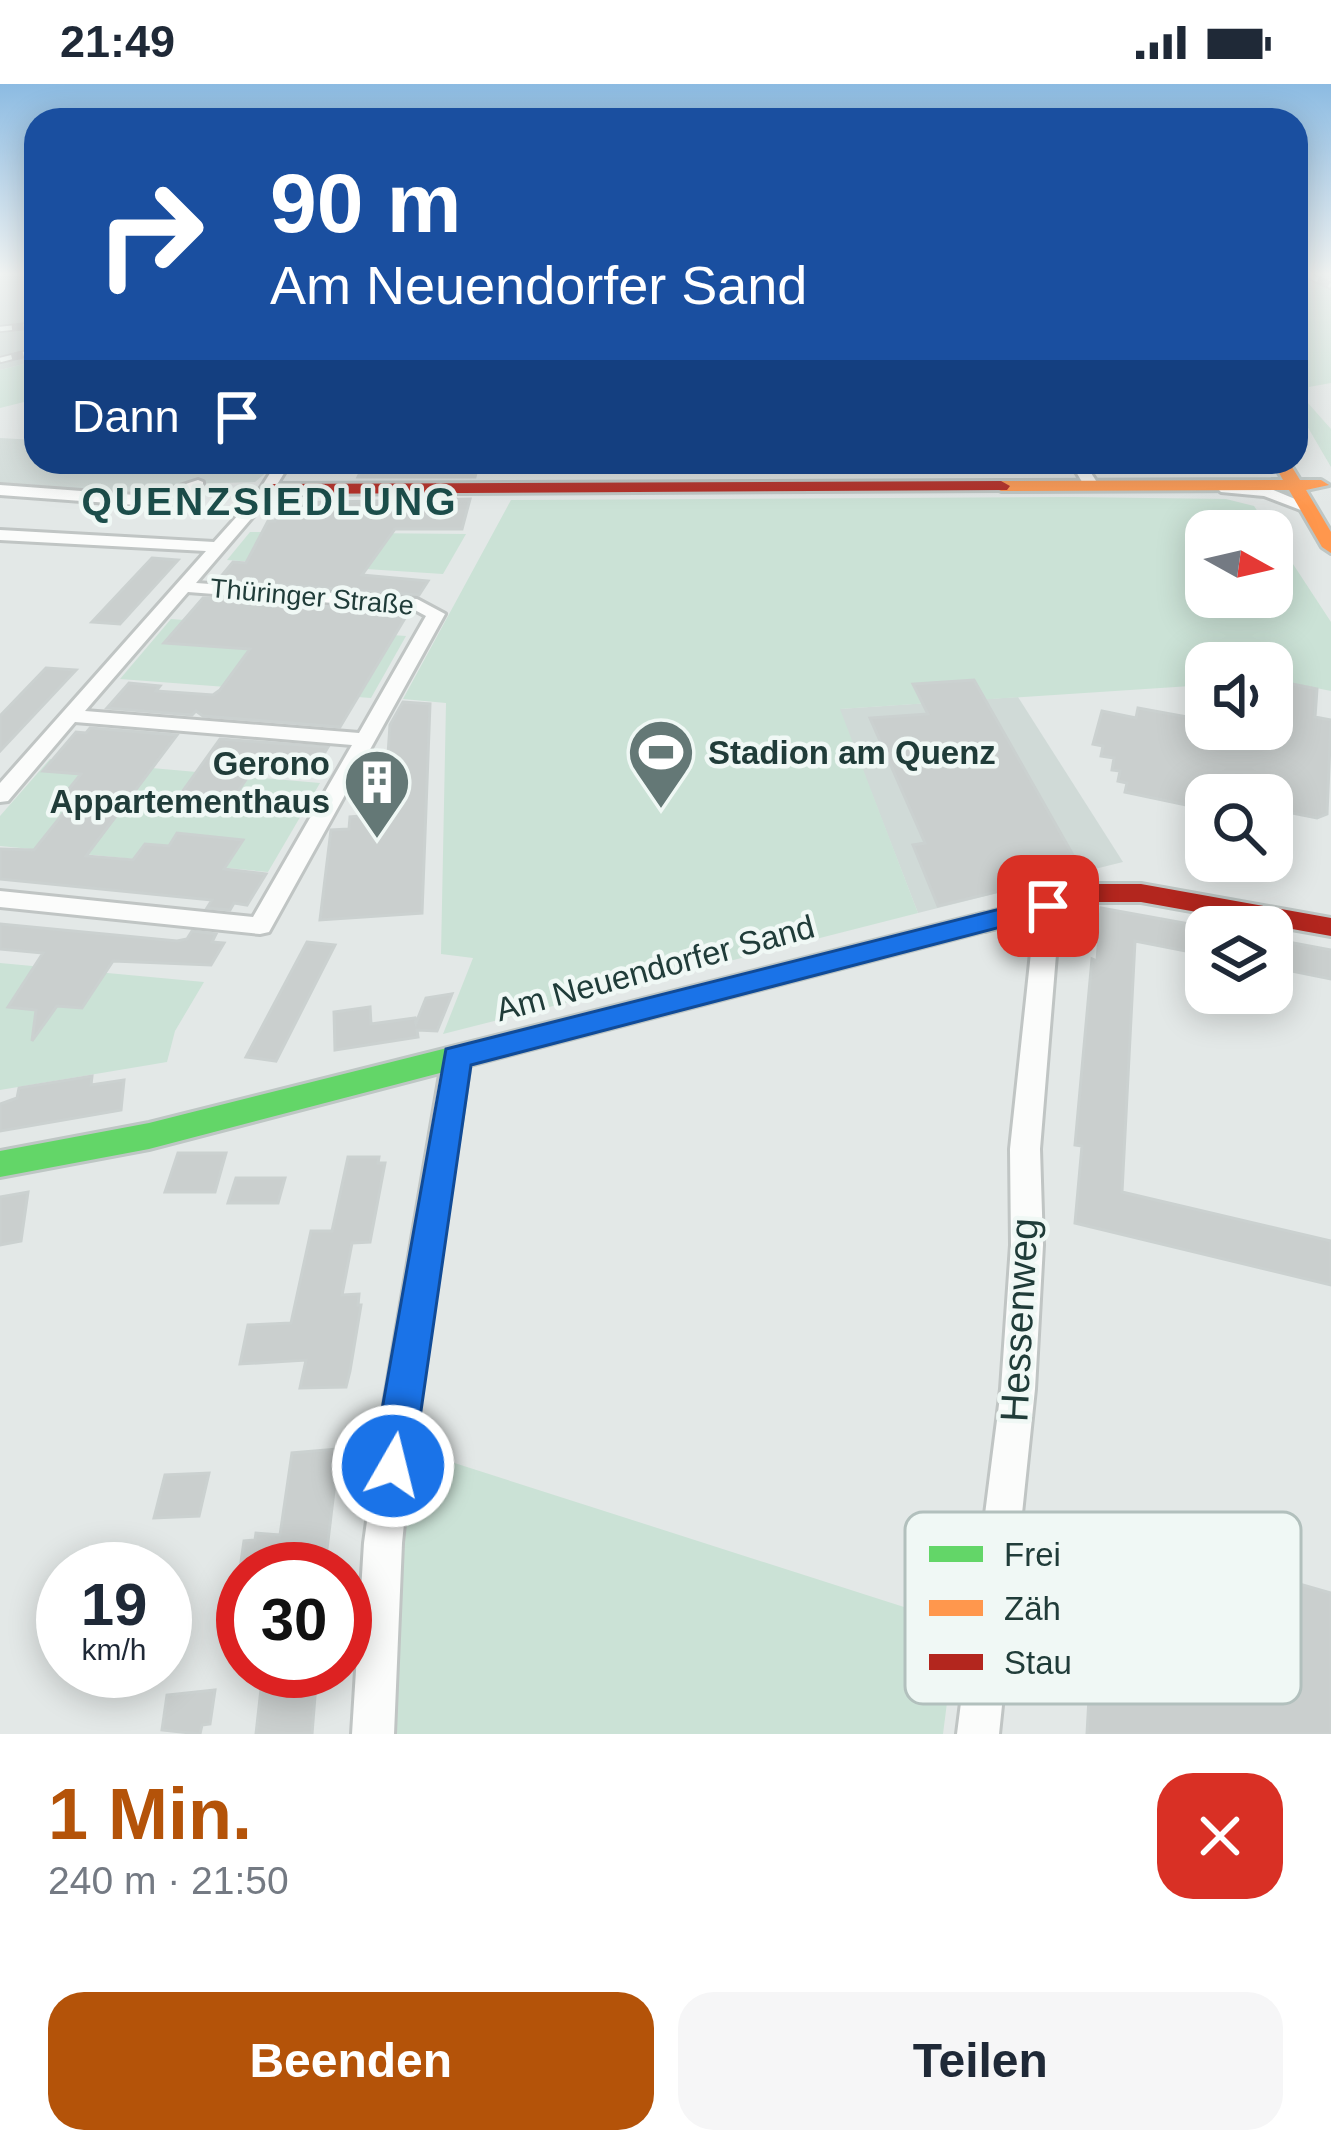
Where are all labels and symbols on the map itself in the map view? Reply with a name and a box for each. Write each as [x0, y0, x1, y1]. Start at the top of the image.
district label: QUENZSIEDLUNG [81, 480, 459, 523]
north arrow [1185, 510, 1293, 618]
street label: Thüringer Straße [209, 573, 415, 621]
sports icon: Stadion am Quenz [626, 717, 696, 811]
place label: Stadion am Quenz [708, 734, 996, 771]
place label: Gerono Appartementhaus [49, 745, 330, 820]
building icon: Gerono Appartementhaus [342, 747, 412, 841]
pin [997, 855, 1099, 957]
street label: Am Neuendorfer Sand [492, 908, 818, 1028]
street label: Hessenweg [992, 1217, 1046, 1423]
position arrow [330, 1403, 456, 1529]
legend [905, 1512, 1301, 1704]
text: Frei [1004, 1536, 1061, 1573]
speed limit sign: 30 [216, 1542, 372, 1698]
text: Zäh [1004, 1590, 1061, 1627]
text: Stau [1004, 1644, 1072, 1681]

